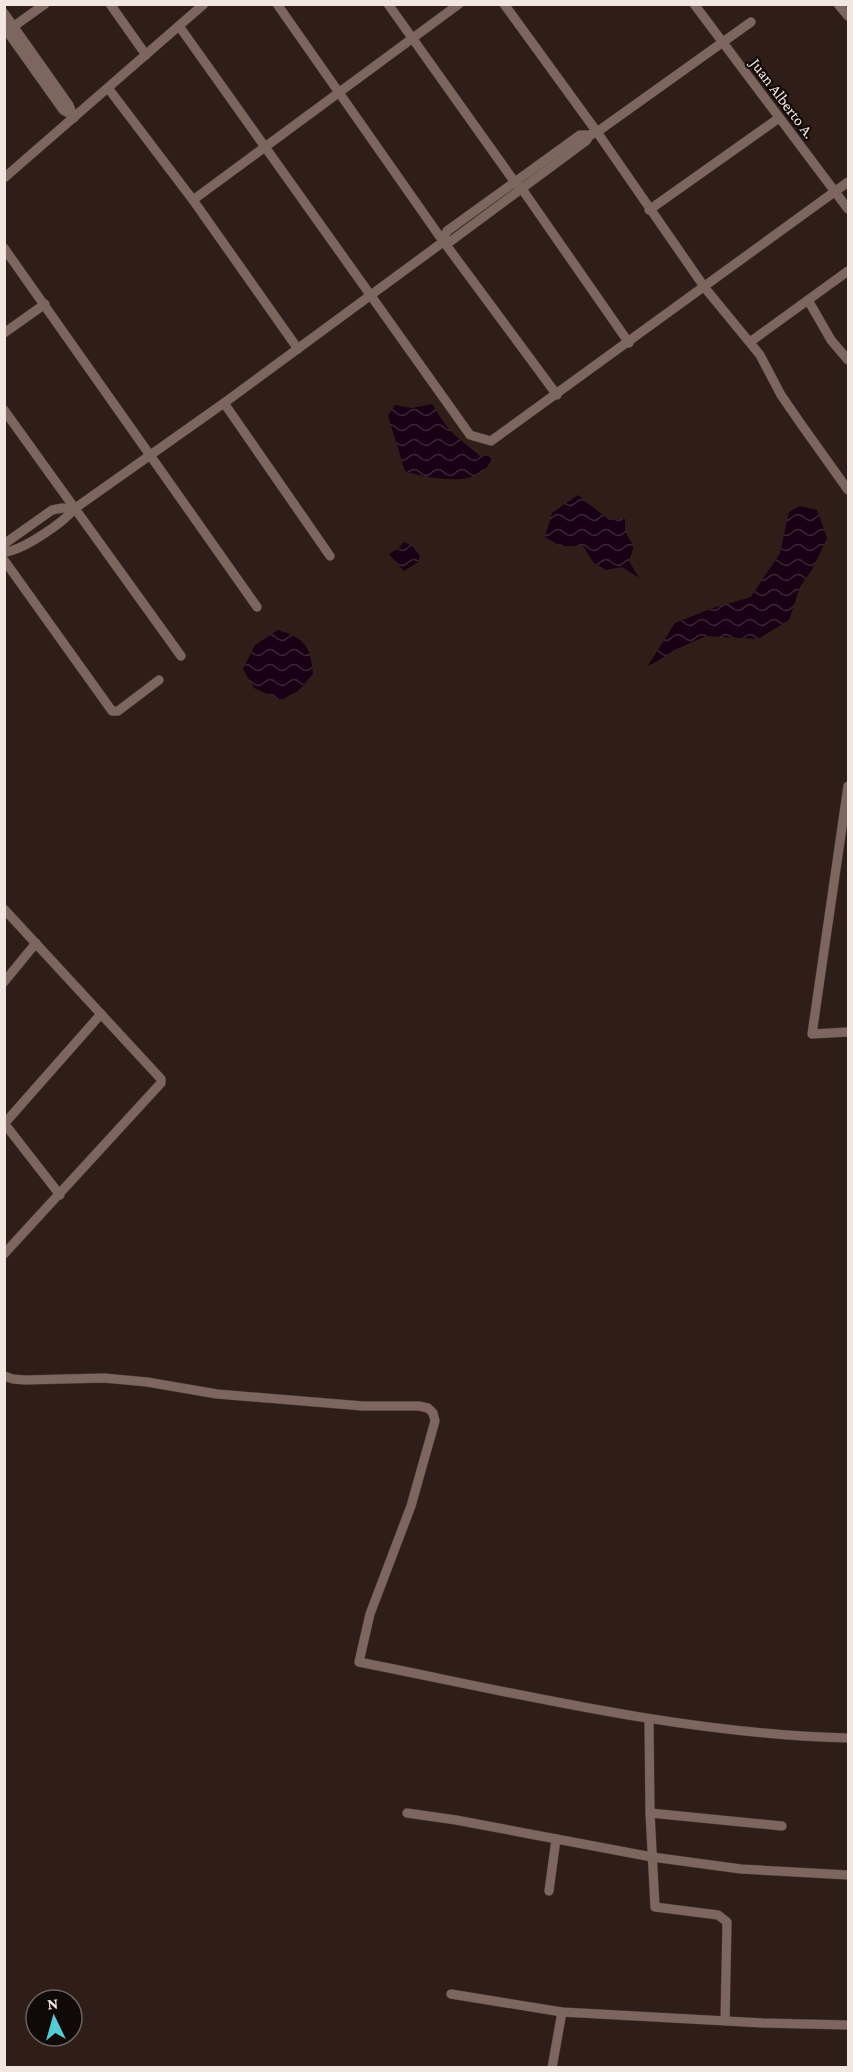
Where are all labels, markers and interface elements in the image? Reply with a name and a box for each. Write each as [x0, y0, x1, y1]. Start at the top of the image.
street label: Juan Alberto A. [745, 53, 818, 142]
north arrow [24, 1988, 84, 2048]
text: N [47, 1995, 59, 2012]

